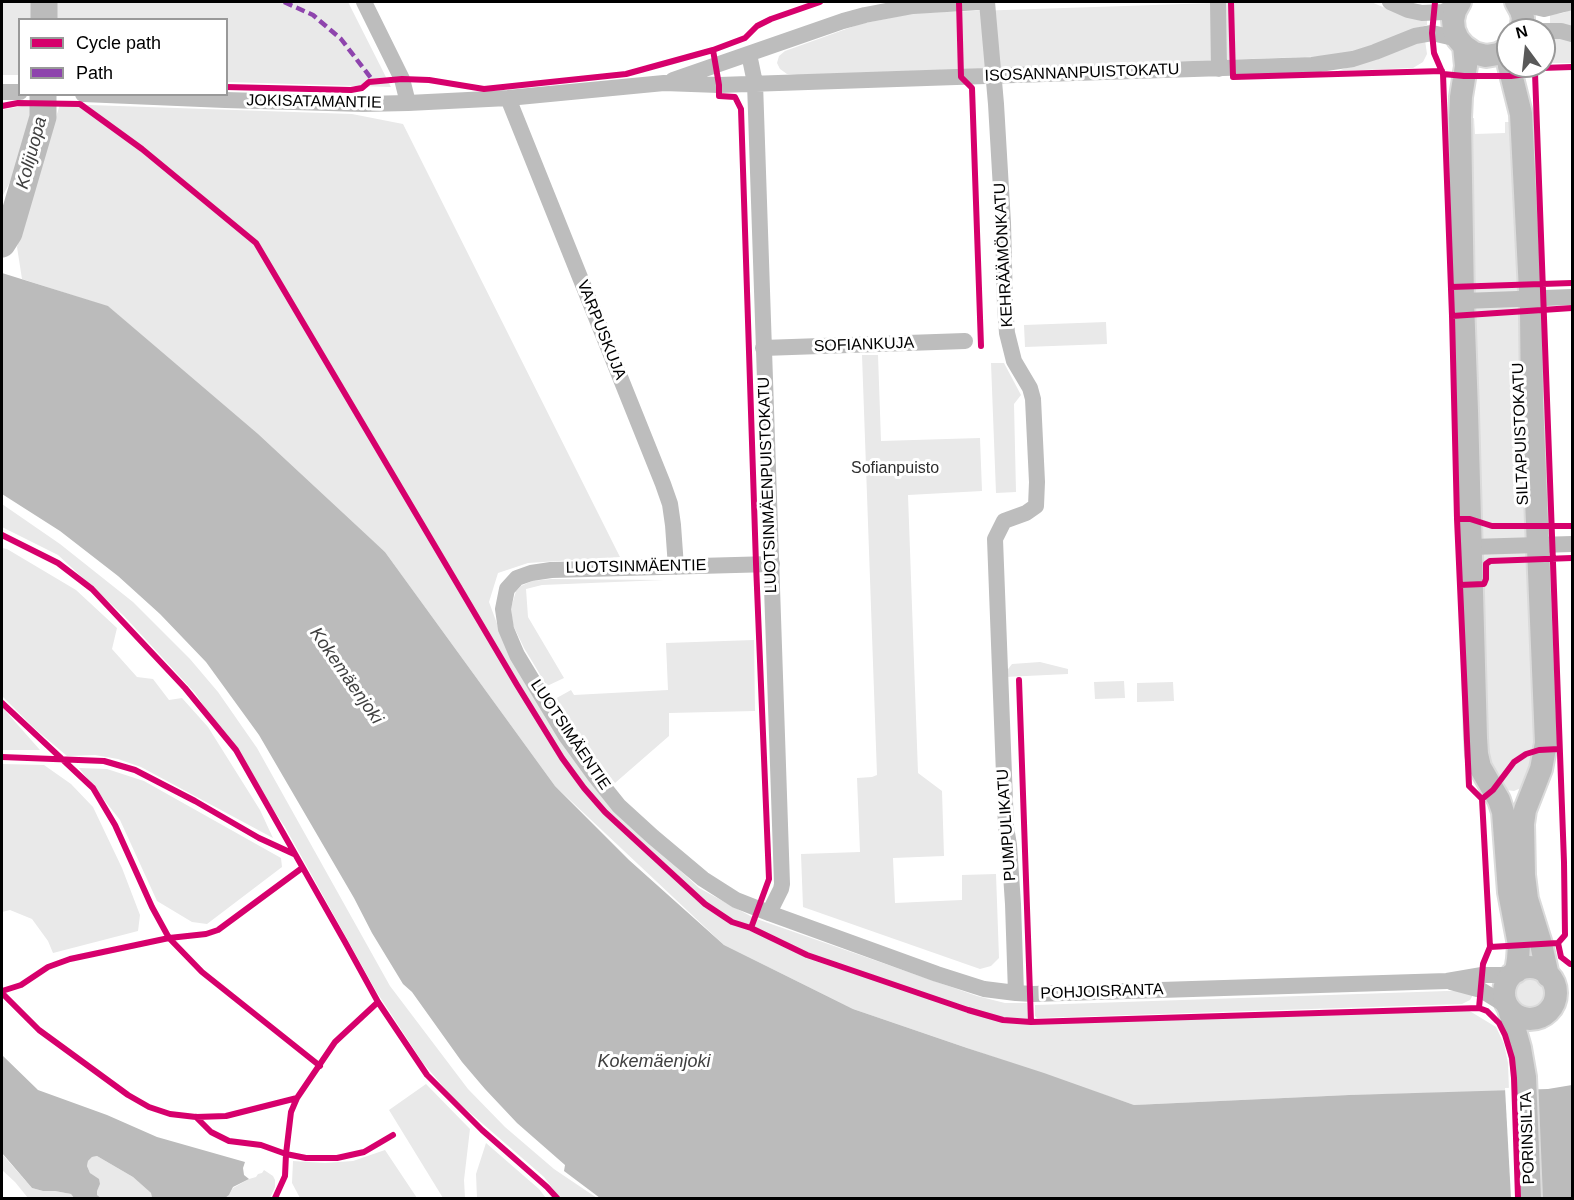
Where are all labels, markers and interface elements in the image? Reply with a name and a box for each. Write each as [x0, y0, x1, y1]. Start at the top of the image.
legend [18, 18, 228, 96]
north arrow [1496, 18, 1556, 78]
text: N [1514, 22, 1530, 42]
text: Cycle path [76, 33, 161, 53]
street label: ISOSANNANPUISTOKATU [984, 60, 1180, 86]
text: Path [76, 63, 113, 83]
street label: JOKISATAMANTIE [246, 91, 382, 113]
water label: Kolijuopa [12, 114, 52, 192]
street label: KEHRÄÄMÖNKATU [991, 182, 1017, 328]
street label: VARPUSKUJA [572, 277, 630, 383]
street label: SOFIANKUJA [813, 334, 915, 356]
street label: SILTAPUISTOKATU [1509, 362, 1533, 506]
street label: LUOTSINMÄENPUISTOKATU [755, 377, 781, 593]
park label: Sofianpuisto [851, 459, 939, 479]
street label: LUOTSINMÄENTIE [566, 556, 706, 578]
water label: Kokemäenjoki [305, 623, 387, 729]
street label: LUOTSIMÄENTIE [526, 676, 614, 794]
street label: PUMPULIKATU [993, 768, 1021, 882]
street label: POHJOISRANTA [1040, 980, 1164, 1004]
water label: Kokemäenjoki [597, 1051, 711, 1073]
street label: PORINSILTA [1517, 1091, 1539, 1185]

